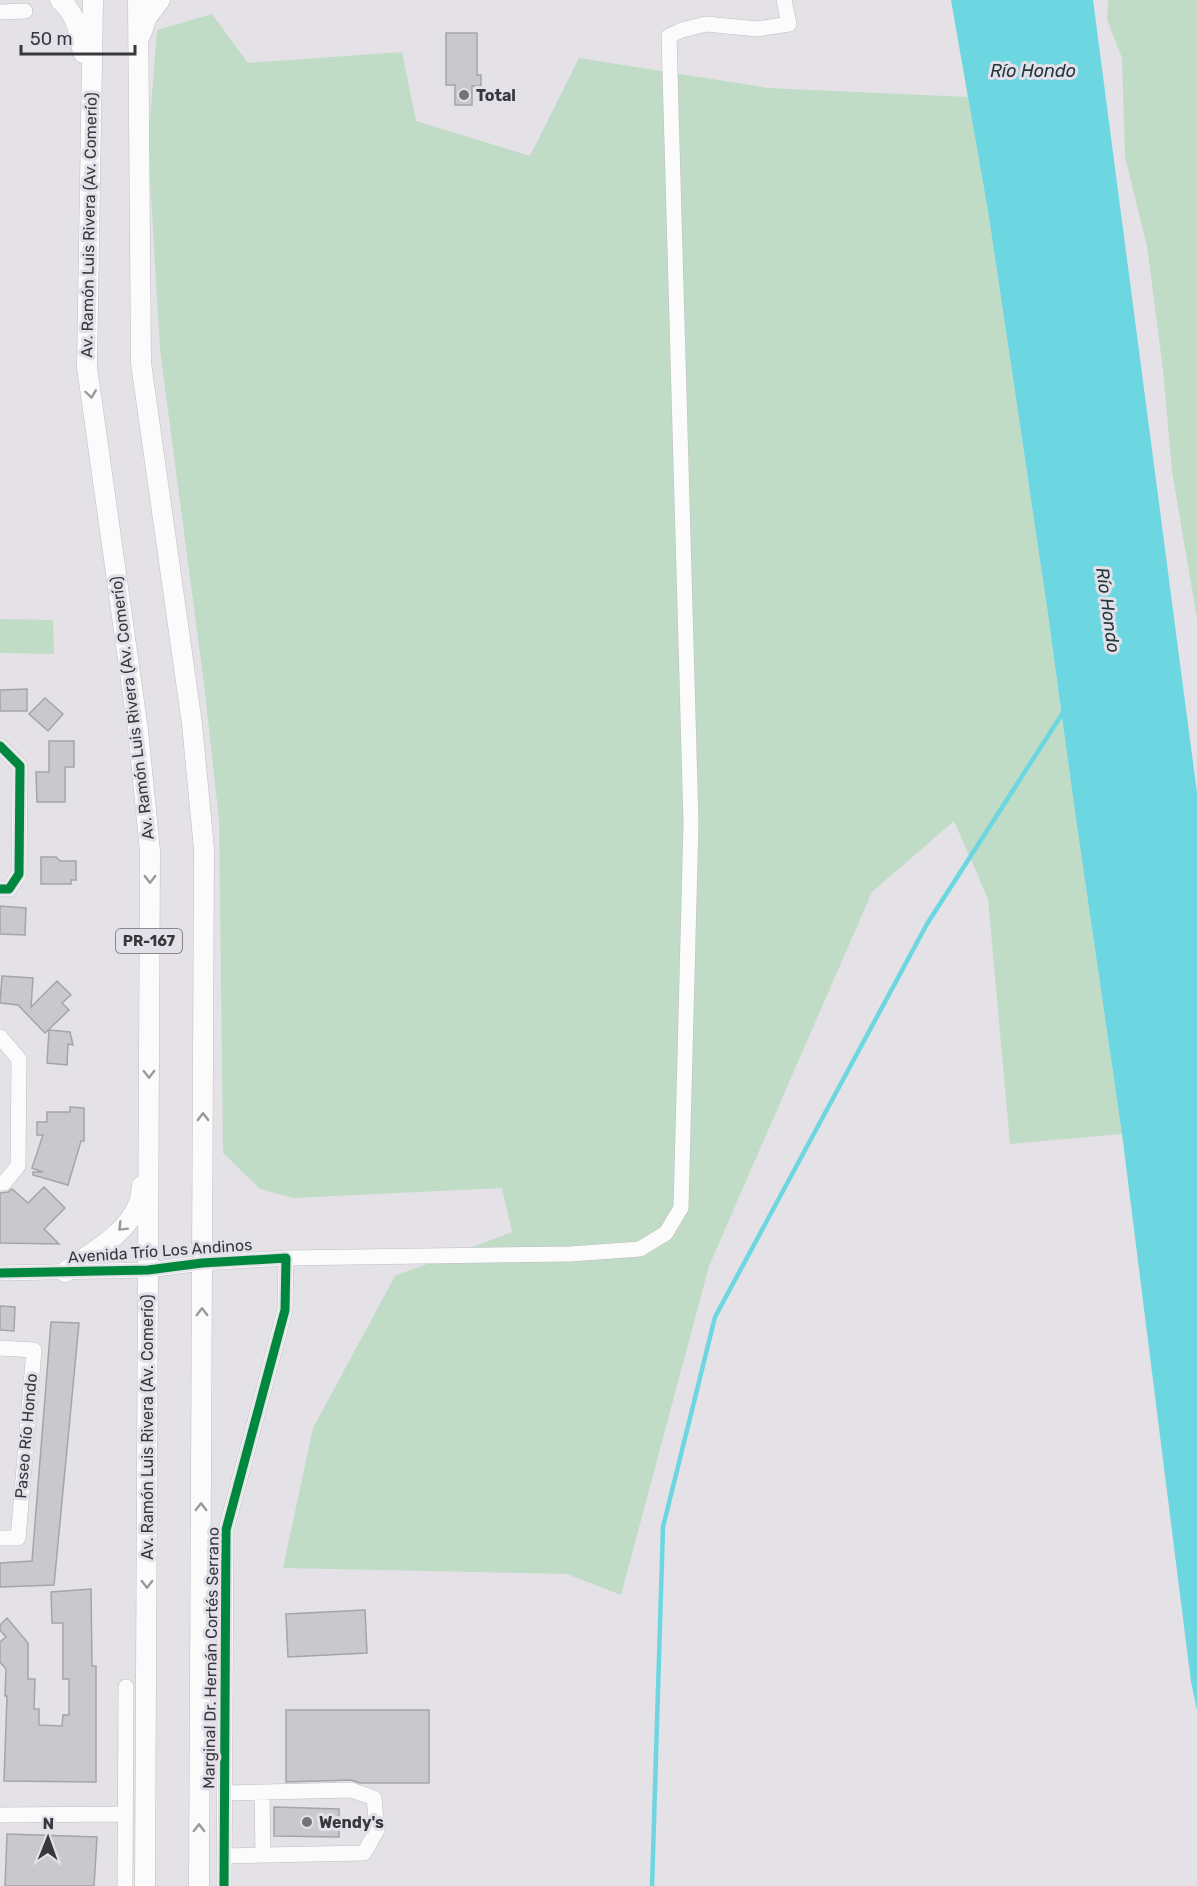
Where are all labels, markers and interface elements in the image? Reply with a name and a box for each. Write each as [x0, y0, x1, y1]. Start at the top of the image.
scale bar [21, 18, 135, 56]
text: 50 m [30, 28, 73, 50]
water label: Río Hondo [990, 60, 1076, 82]
place label: Total [476, 86, 516, 105]
marker: Total [457, 88, 471, 102]
street label: Av. Ramón Luis Rivera (Av. Comerío) [77, 92, 101, 358]
one-way arrow [84, 390, 96, 399]
water label: Río Hondo [1091, 566, 1125, 654]
street label: Av. Ramón Luis Rivera (Av. Comerío) [106, 575, 158, 841]
one-way arrow [143, 875, 156, 884]
road number: PR-167 [116, 929, 182, 953]
one-way arrow [143, 1070, 155, 1079]
one-way arrow [197, 1112, 209, 1121]
one-way arrow [119, 1220, 129, 1231]
street label: Avenida Trío Los Andinos [67, 1235, 253, 1267]
street label: Av. Ramón Luis Rivera (Av. Comerío) [138, 1294, 157, 1560]
one-way arrow [196, 1307, 208, 1316]
street label: Paseo Río Hondo [11, 1373, 41, 1499]
one-way arrow [195, 1502, 207, 1511]
street label: Marginal Dr. Hernán Cortés Serrano [199, 1527, 223, 1789]
one-way arrow [141, 1580, 153, 1589]
north arrow [18, 1808, 78, 1868]
place label: Wendy's [319, 1813, 384, 1832]
text: N [42, 1814, 54, 1833]
marker: Wendy's [300, 1815, 314, 1829]
one-way arrow [193, 1823, 206, 1832]

